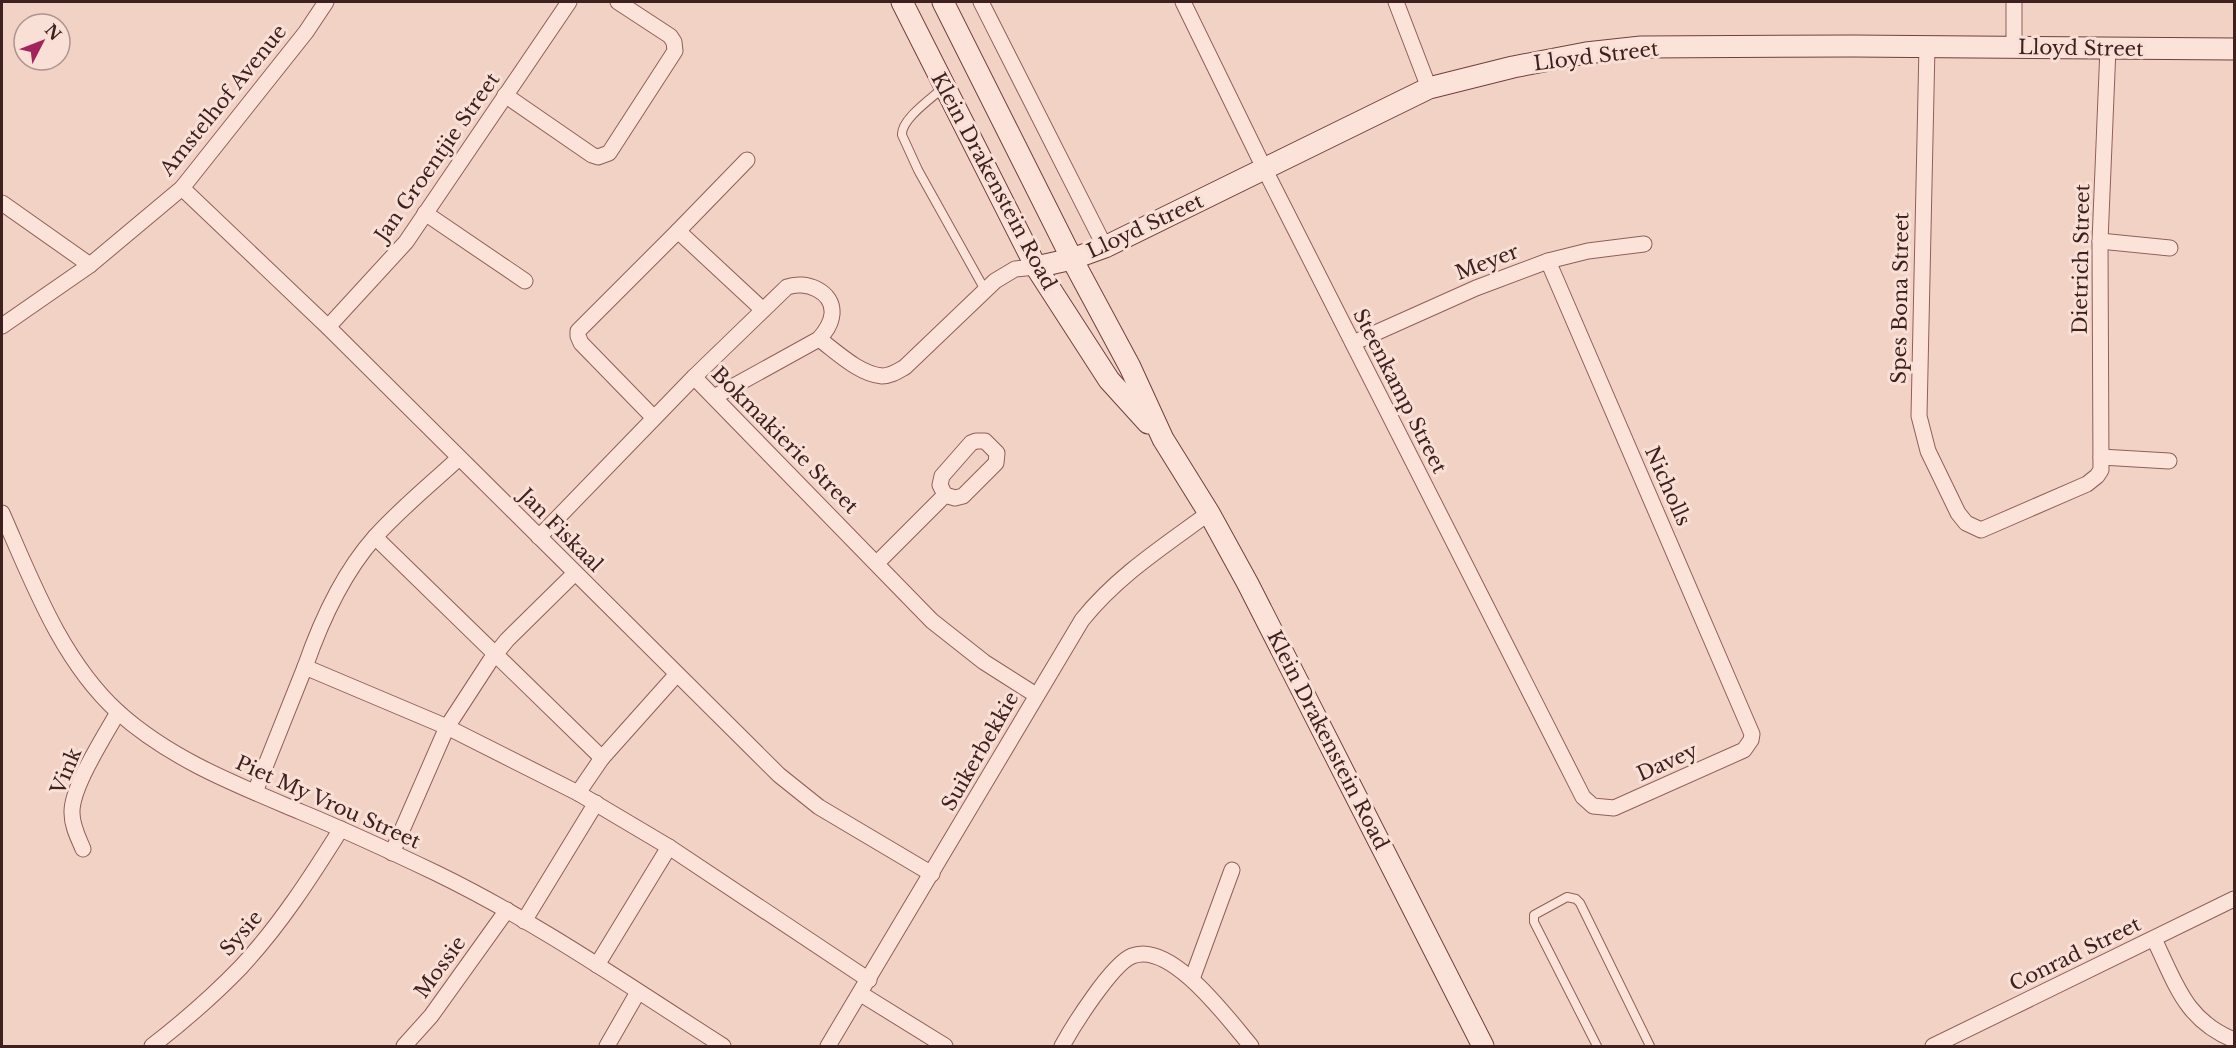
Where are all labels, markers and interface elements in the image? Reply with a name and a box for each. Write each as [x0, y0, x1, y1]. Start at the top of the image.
north arrow [12, 12, 72, 72]
text: N [41, 20, 66, 44]
street label: Amstelhof Avenue [154, 20, 291, 181]
street label: Lloyd Street [2018, 35, 2144, 61]
street label: Lloyd Street [1532, 36, 1660, 76]
street label: Jan Groentjie Street [368, 68, 505, 249]
street label: Klein Drakenstein Road [926, 68, 1062, 294]
street label: Dietrich Street [2068, 183, 2094, 334]
street label: Lloyd Street [1083, 188, 1207, 263]
street label: Spes Bona Street [1887, 212, 1914, 384]
street label: Meyer [1452, 239, 1522, 285]
street label: Steenkamp Street [1348, 305, 1452, 478]
street label: Bokmakierie Street [707, 362, 864, 519]
street label: Nicholls [1640, 443, 1696, 529]
street label: Jan Fiskaal [512, 481, 608, 577]
street label: Klein Drakenstein Road [1262, 626, 1394, 854]
street label: Suikerbekkie [936, 687, 1024, 815]
street label: Davey [1633, 738, 1701, 786]
street label: Vink [45, 743, 87, 799]
street label: Piet My Vrou Street [232, 750, 425, 854]
street label: Sysie [215, 905, 267, 961]
street label: Conrad Street [2006, 912, 2145, 996]
street label: Mossie [409, 931, 471, 1003]

